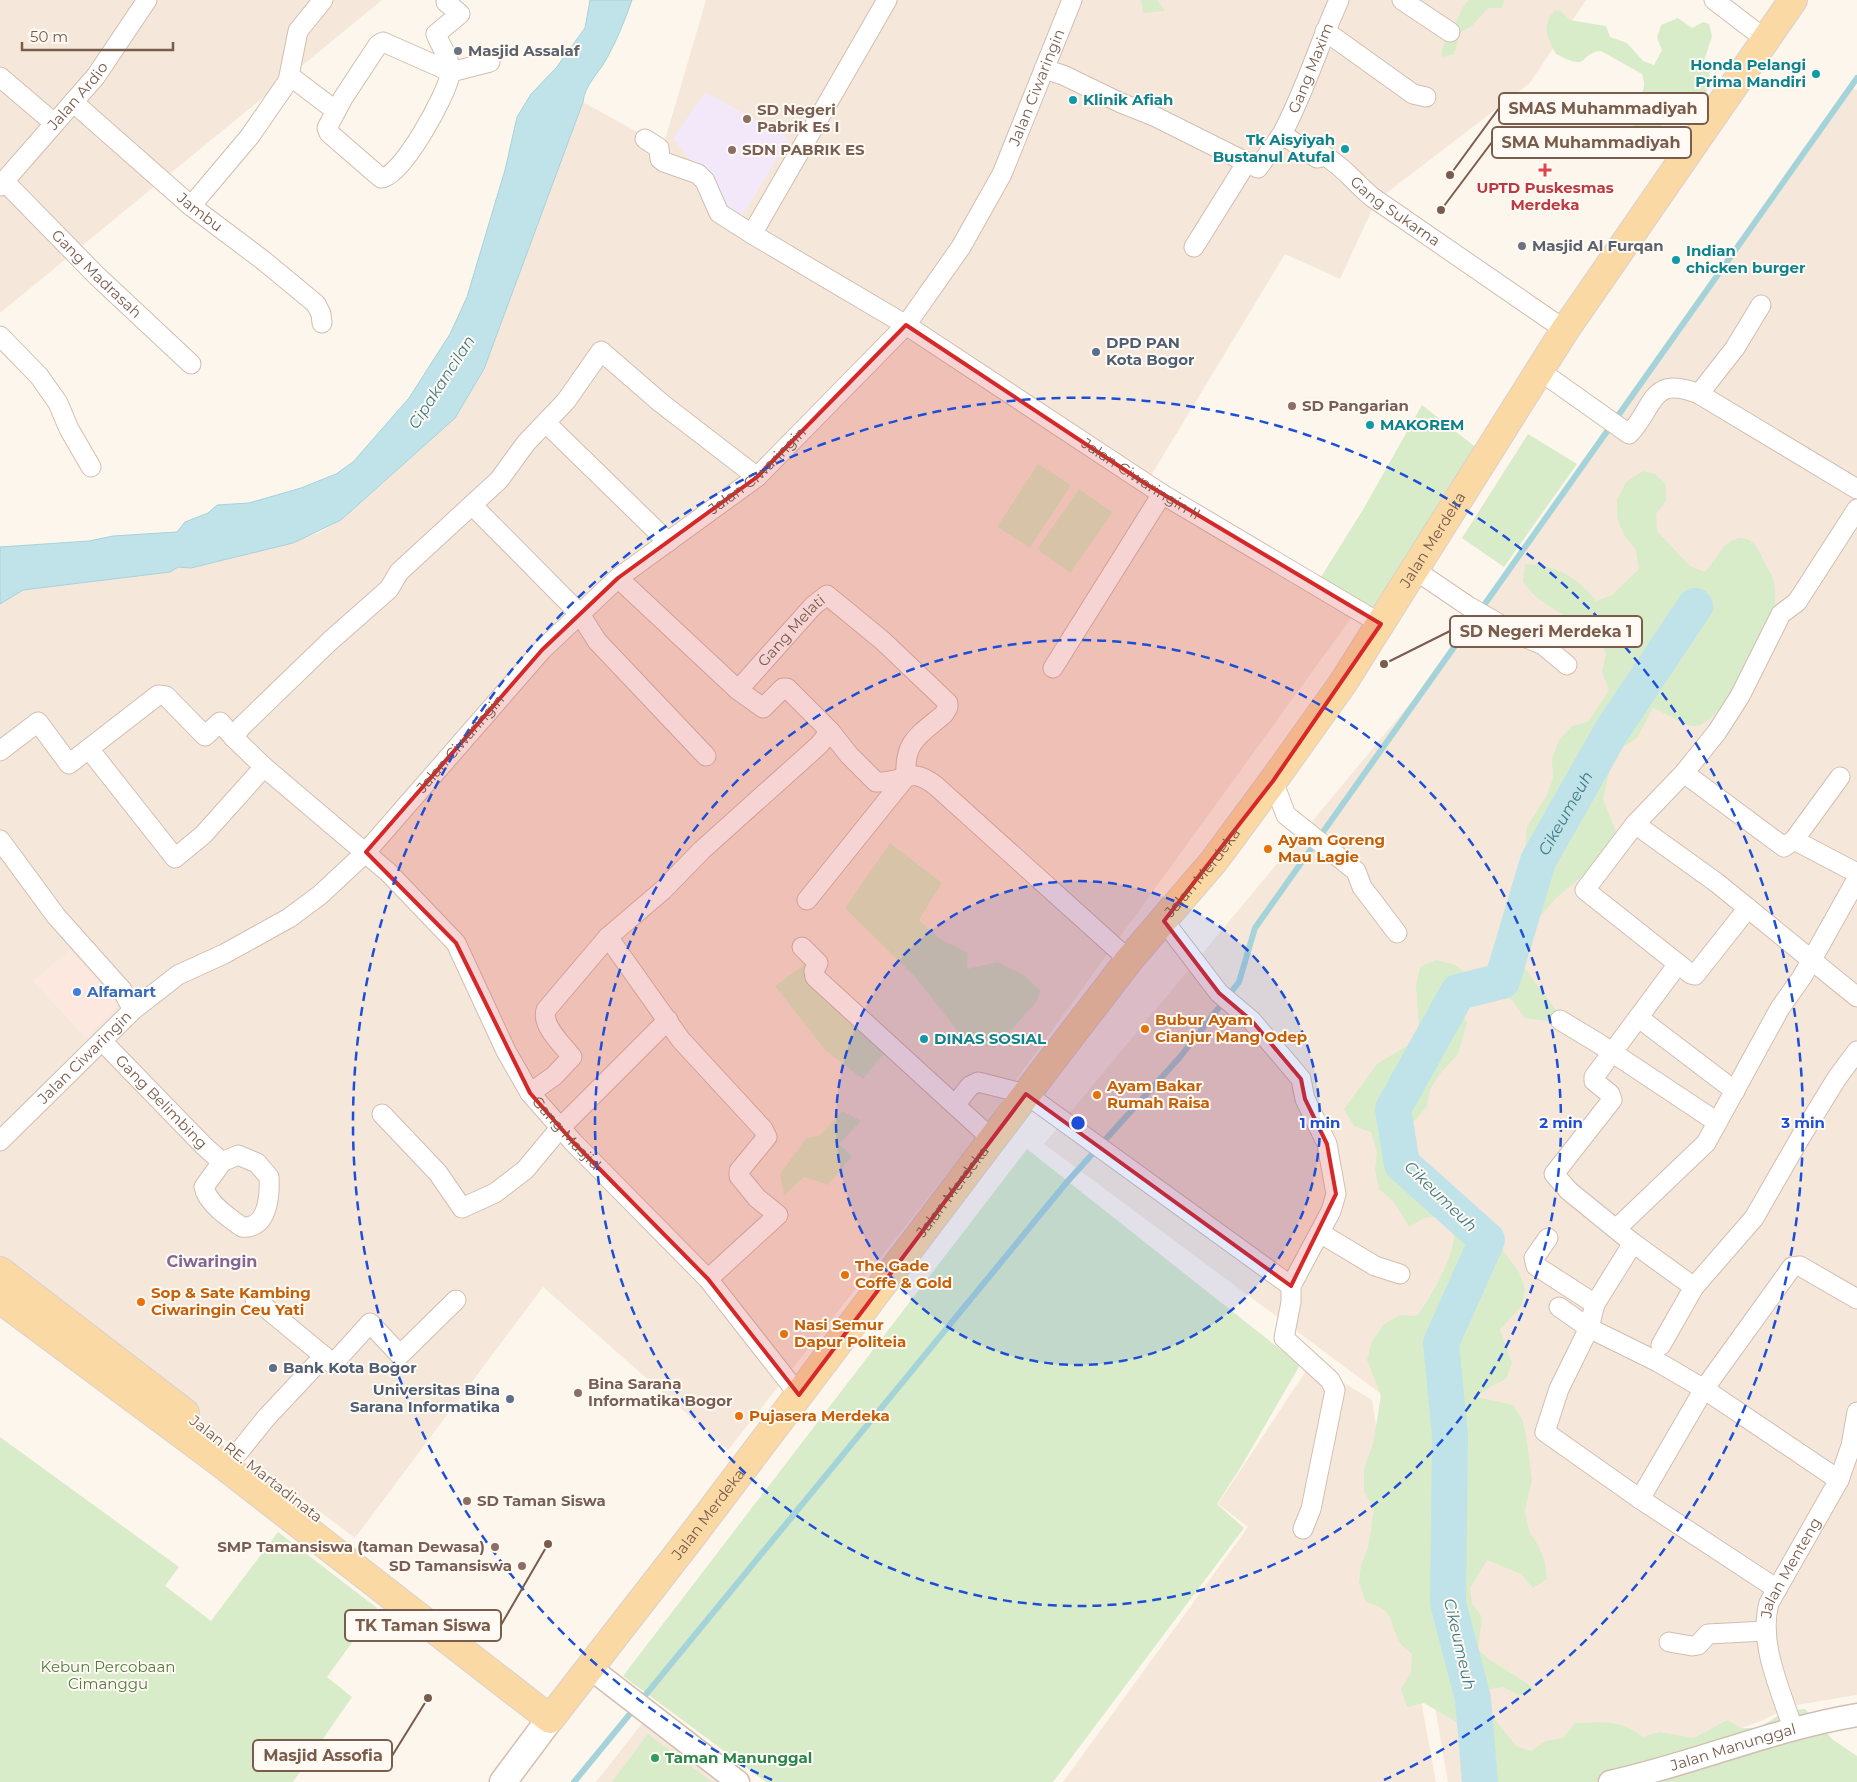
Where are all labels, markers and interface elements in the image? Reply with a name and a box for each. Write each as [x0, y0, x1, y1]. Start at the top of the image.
scale bar [22, 20, 174, 52]
street label: Gang Maxim [1284, 20, 1337, 116]
street label: Jalan Ciwaringin [1004, 26, 1068, 149]
text: 50 m [30, 27, 68, 46]
place label: Masjid Assalaf [468, 41, 581, 60]
marker: Masjid Assalaf [452, 45, 464, 57]
place label: Honda Pelangi Prima Mandiri [1690, 55, 1806, 91]
street label: Jalan Ardio [43, 58, 112, 134]
marker: Honda Pelangi Prima Mandiri [1810, 68, 1822, 80]
place label: Klinik Afiah [1083, 90, 1173, 109]
callout: SMAS Muhammadiyah [1499, 93, 1708, 124]
marker: Klinik Afiah [1067, 94, 1079, 106]
text: SMAS Muhammadiyah [1508, 99, 1698, 118]
place label: SD Negeri Pabrik Es I [757, 100, 840, 136]
marker: SD Negeri Pabrik Es I [741, 113, 753, 125]
callout: SMA Muhammadiyah [1492, 127, 1691, 158]
place label: Tk Aisyiyah Bustanul Atufal [1213, 130, 1335, 166]
text: SMA Muhammadiyah [1501, 133, 1681, 152]
place label: SDN PABRIK ES [742, 140, 865, 159]
marker: Tk Aisyiyah Bustanul Atufal [1339, 143, 1351, 155]
marker: SDN PABRIK ES [726, 144, 738, 156]
marker: UPTD Puskesmas Merdeka [1538, 163, 1552, 177]
street label: Gang Sukarna [1347, 172, 1444, 250]
place label: UPTD Puskesmas Merdeka [1476, 178, 1614, 214]
street label: Jambu [173, 188, 227, 235]
street label: Gang Madrasah [48, 225, 146, 322]
place label: Masjid Al Furqan [1532, 236, 1664, 255]
marker: Masjid Al Furqan [1516, 240, 1528, 252]
place label: Indian chicken burger [1686, 241, 1806, 277]
marker: Indian chicken burger [1670, 254, 1682, 266]
water label: Cipakancilan [404, 332, 479, 433]
place label: DPD PAN Kota Bogor [1106, 333, 1195, 369]
marker: DPD PAN Kota Bogor [1090, 346, 1102, 358]
place label: SD Pangarian [1302, 396, 1409, 415]
marker: SD Pangarian [1286, 400, 1298, 412]
place label: MAKOREM [1380, 415, 1464, 434]
marker: MAKOREM [1364, 419, 1376, 431]
street label: Jalan Ciwaringin [704, 422, 810, 519]
street label: Jalan Ciwaringin II [1077, 433, 1204, 524]
street label: Jalan Merdeka [1395, 488, 1470, 592]
street label: Gang Melati [753, 590, 829, 670]
callout: SD Negeri Merdeka 1 [1450, 616, 1642, 647]
text: SD Negeri Merdeka 1 [1460, 622, 1632, 641]
street label: Jalan Ciwaringin [411, 690, 508, 797]
water label: Cikeumeuh [1534, 768, 1597, 859]
street label: Jalan Merdeka [1160, 824, 1244, 921]
place label: Ayam Goreng Mau Lagie [1277, 830, 1385, 866]
marker: Ayam Goreng Mau Lagie [1262, 843, 1274, 855]
place label: Alfamart [86, 982, 157, 1001]
marker: Alfamart [71, 986, 83, 998]
street label: Jalan Ciwaringin [33, 1007, 135, 1108]
place label: Bubur Ayam Cianjur Mang Odep [1155, 1010, 1307, 1046]
marker: Bubur Ayam Cianjur Mang Odep [1139, 1023, 1151, 1035]
place label: DINAS SOSIAL [934, 1029, 1046, 1048]
marker: DINAS SOSIAL [918, 1033, 930, 1045]
street label: Gang Belimbing [112, 1051, 212, 1153]
place label: Ayam Bakar Rumah Raisa [1106, 1076, 1210, 1112]
marker: Ayam Bakar Rumah Raisa [1091, 1089, 1103, 1101]
street label: Gang Masjid [528, 1092, 605, 1174]
text: 1 min [1300, 1113, 1340, 1132]
text: 2 min [1539, 1113, 1583, 1132]
text: 3 min [1780, 1113, 1825, 1132]
centre of rings [1069, 1114, 1087, 1132]
street label: Jalan Merdeka [911, 1142, 993, 1241]
water label: Cikeumeuh [1400, 1157, 1481, 1236]
district label: Ciwaringin [167, 1252, 257, 1271]
place label: The Gade Coffe & Gold [855, 1256, 952, 1292]
marker: The Gade Coffe & Gold [839, 1269, 851, 1281]
place label: Sop & Sate Kambing Ciwaringin Ceu Yati [151, 1283, 311, 1319]
marker: Sop & Sate Kambing Ciwaringin Ceu Yati [135, 1296, 147, 1308]
place label: Nasi Semur Dapur Politeia [794, 1315, 906, 1351]
marker: Nasi Semur Dapur Politeia [778, 1328, 790, 1340]
place label: Bank Kota Bogor [283, 1358, 417, 1377]
marker: Bank Kota Bogor [267, 1362, 279, 1374]
place label: Bina Sarana Informatika Bogor [588, 1374, 733, 1410]
place label: Universitas Bina Sarana Informatika [350, 1380, 500, 1416]
marker: Bina Sarana Informatika Bogor [572, 1387, 584, 1399]
marker: Universitas Bina Sarana Informatika [504, 1393, 516, 1405]
place label: Pujasera Merdeka [749, 1406, 890, 1425]
street label: Jalan RE. Martadinata [185, 1410, 327, 1526]
marker: Pujasera Merdeka [733, 1410, 745, 1422]
street label: Jalan Merdeka [667, 1465, 749, 1564]
place label: SD Taman Siswa [477, 1491, 606, 1510]
marker: SD Taman Siswa [461, 1495, 473, 1507]
street label: Jalan Menteng [1756, 1514, 1825, 1620]
place label: SMP Tamansiswa (taman Dewasa) [217, 1537, 485, 1556]
marker: SMP Tamansiswa (taman Dewasa) [489, 1541, 501, 1553]
place label: SD Tamansiswa [389, 1556, 512, 1575]
marker: SD Tamansiswa [516, 1560, 528, 1572]
water label: Cikeumeuh [1440, 1596, 1479, 1692]
callout: TK Taman Siswa [345, 1610, 501, 1641]
text: TK Taman Siswa [355, 1616, 491, 1635]
park label: Kebun Percobaan Cimanggu [41, 1657, 175, 1693]
street label: Jalan Manunggal [1667, 1719, 1798, 1775]
callout: Masjid Assofia [253, 1740, 392, 1771]
text: Masjid Assofia [263, 1746, 383, 1765]
place label: Taman Manunggal [665, 1748, 812, 1767]
marker: Taman Manunggal [649, 1752, 661, 1764]

